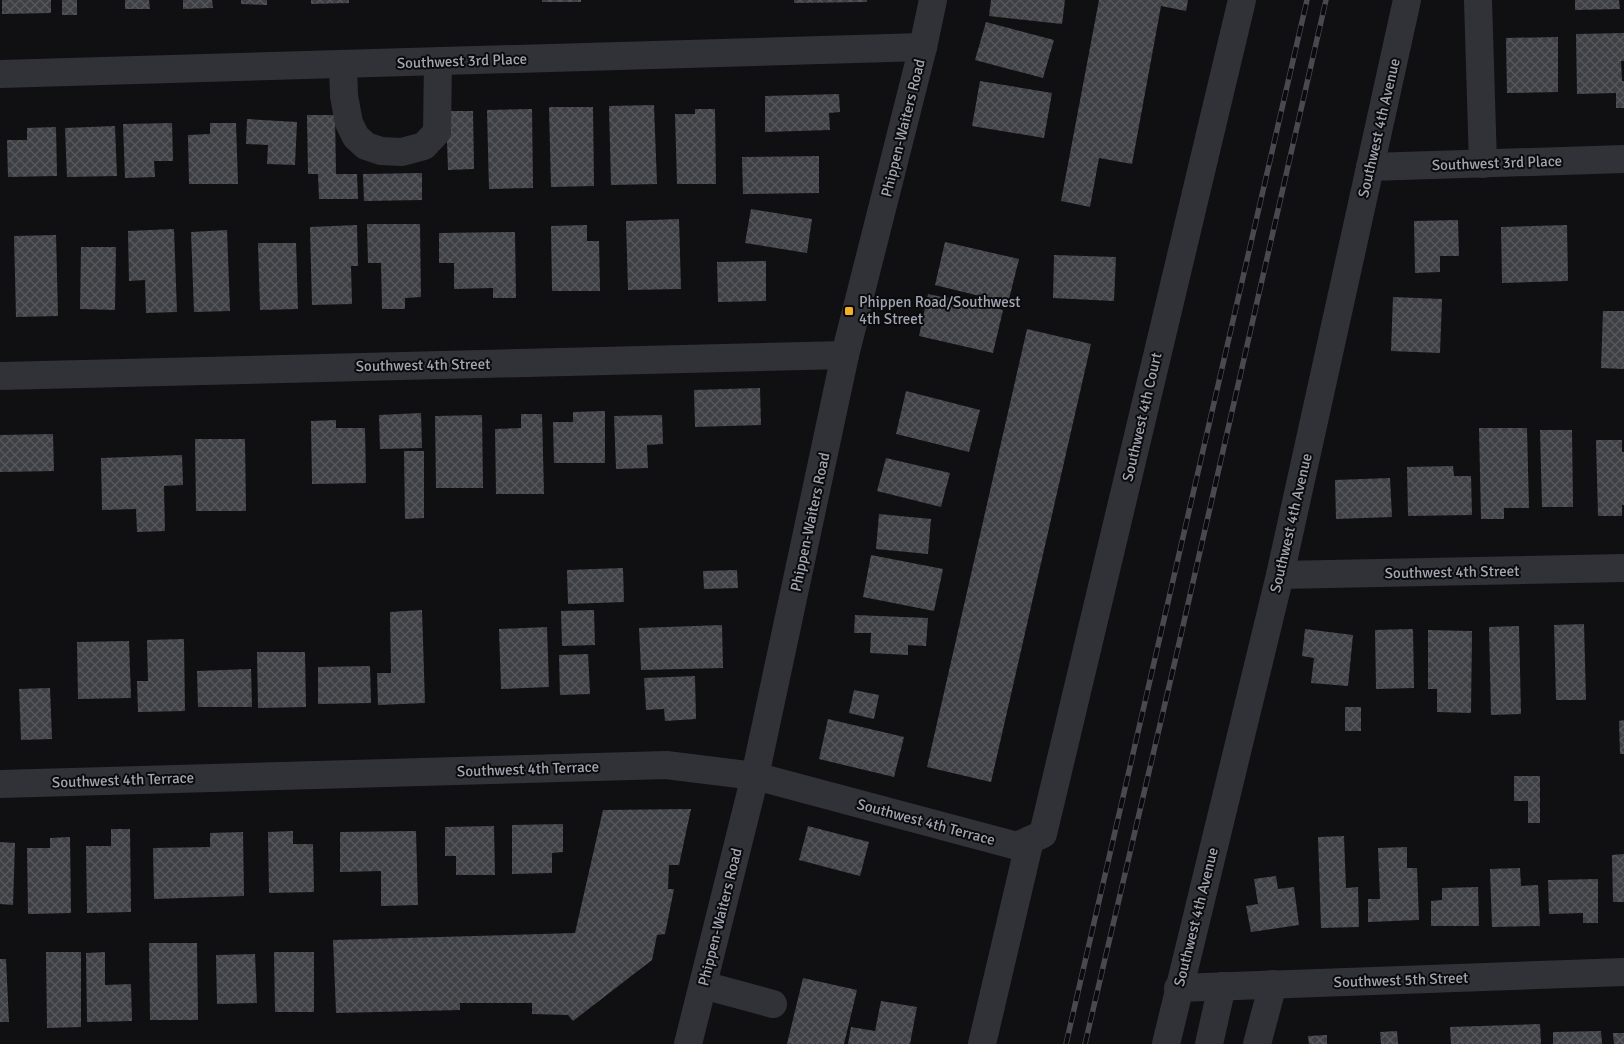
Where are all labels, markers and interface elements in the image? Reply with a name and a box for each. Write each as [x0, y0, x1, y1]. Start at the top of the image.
street label: Southwest 3rd Place [396, 50, 528, 72]
street label: Phippen-Waiters Road [877, 57, 929, 199]
street label: Southwest 4th Avenue [1354, 57, 1404, 199]
street label: Southwest 3rd Place [1431, 152, 1563, 174]
place label: Phippen Road/Southwest 4th Street [859, 293, 1021, 328]
marker: Phippen Road/Southwest 4th Street [843, 305, 855, 317]
street label: Southwest 4th Court [1118, 351, 1166, 483]
street label: Southwest 4th Street [356, 355, 490, 375]
street label: Phippen-Waiters Road [786, 451, 834, 593]
street label: Southwest 4th Avenue [1266, 452, 1316, 594]
street label: Southwest 4th Street [1385, 562, 1519, 582]
street label: Southwest 4th Terrace [457, 758, 599, 780]
street label: Southwest 4th Terrace [52, 769, 194, 791]
street label: Southwest 4th Terrace [855, 795, 997, 849]
street label: Phippen-Waiters Road [694, 846, 746, 988]
street label: Southwest 4th Avenue [1170, 846, 1222, 988]
street label: Southwest 5th Street [1333, 969, 1469, 991]

